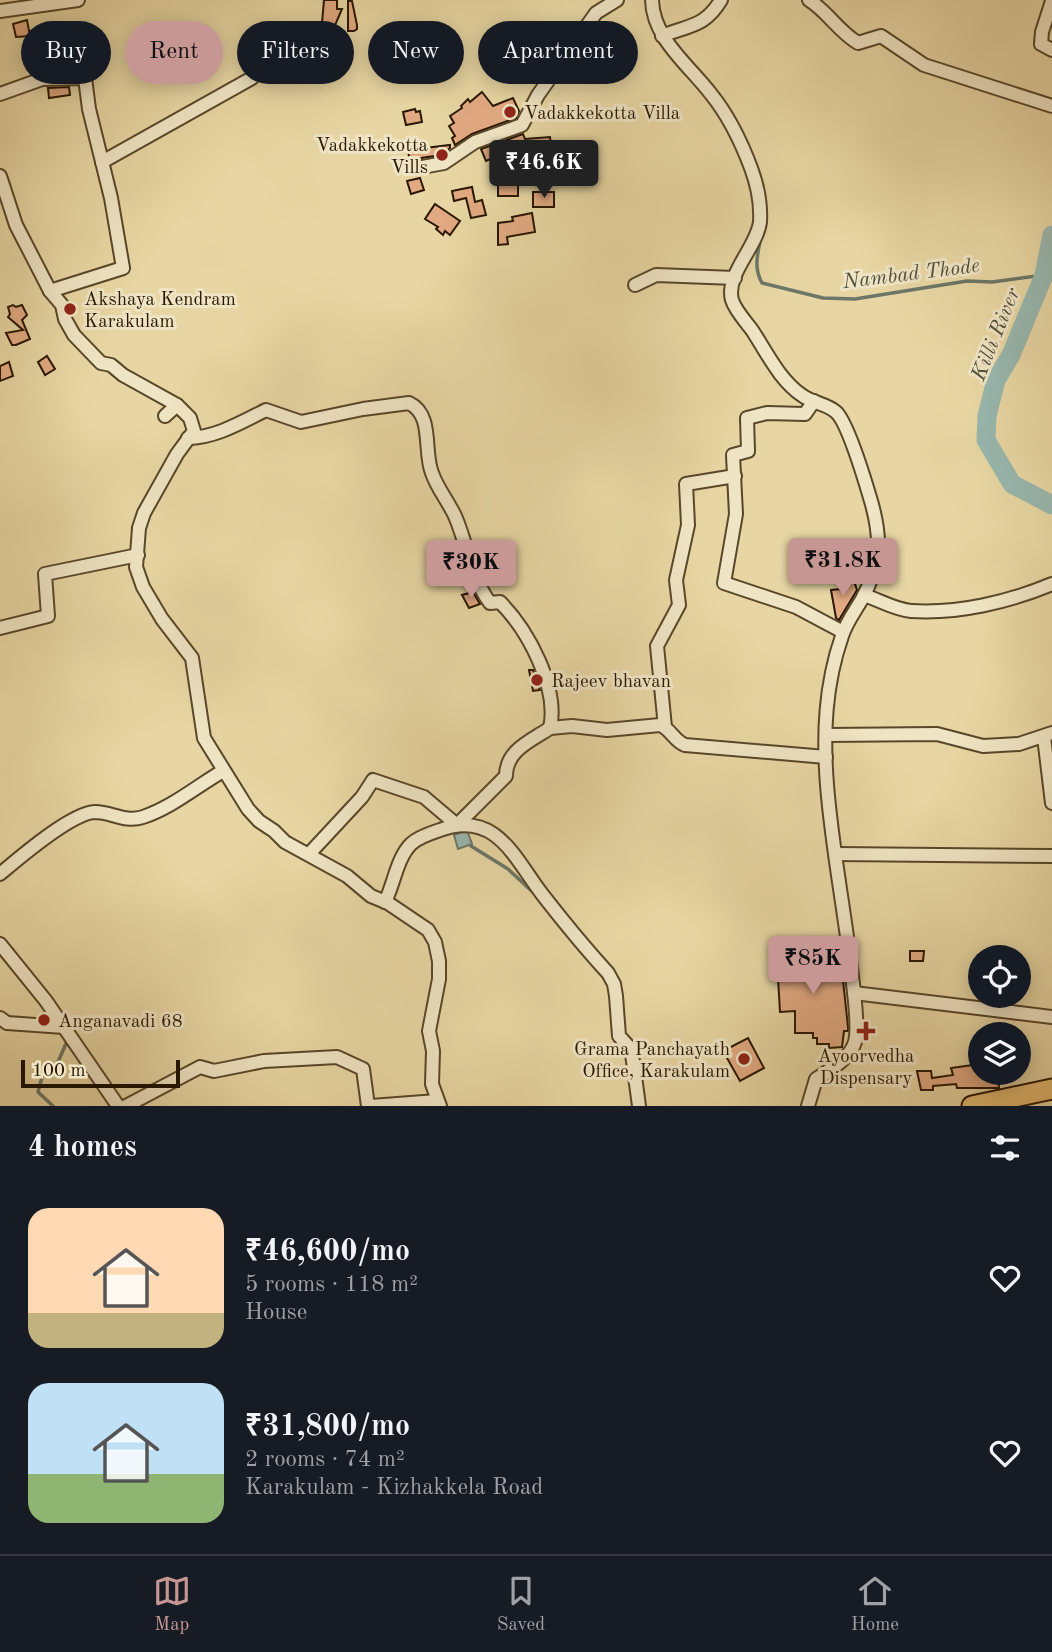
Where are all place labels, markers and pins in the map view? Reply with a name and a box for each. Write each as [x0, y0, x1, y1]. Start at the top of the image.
marker: Vadakkekotta Villa [502, 104, 518, 120]
place label: Vadakkekotta Villa [524, 105, 681, 124]
place label: Vadakkekotta Vills [316, 137, 429, 178]
pin: ₹46.6K [487, 140, 601, 200]
marker: Vadakkekotta Vills [434, 147, 450, 163]
place label: Akshaya Kendram Karakulam [84, 291, 236, 332]
marker: Akshaya Kendram Karakulam [62, 301, 78, 317]
pin: ₹31.8K [786, 538, 900, 598]
pin: ₹30K [430, 540, 512, 600]
marker: Rajeev bhavan [529, 672, 545, 688]
place label: Rajeev bhavan [551, 673, 671, 692]
pin: ₹85K [772, 936, 854, 996]
marker: Anganavadi 68 [36, 1012, 52, 1028]
place label: Anganavadi 68 [58, 1013, 183, 1032]
marker: Ayoorvedha Dispensary [856, 1021, 876, 1041]
place label: Grama Panchayath Office, Karakulam [574, 1041, 730, 1082]
place label: Ayoorvedha Dispensary [817, 1048, 915, 1089]
marker: Grama Panchayath Office, Karakulam [736, 1051, 752, 1067]

